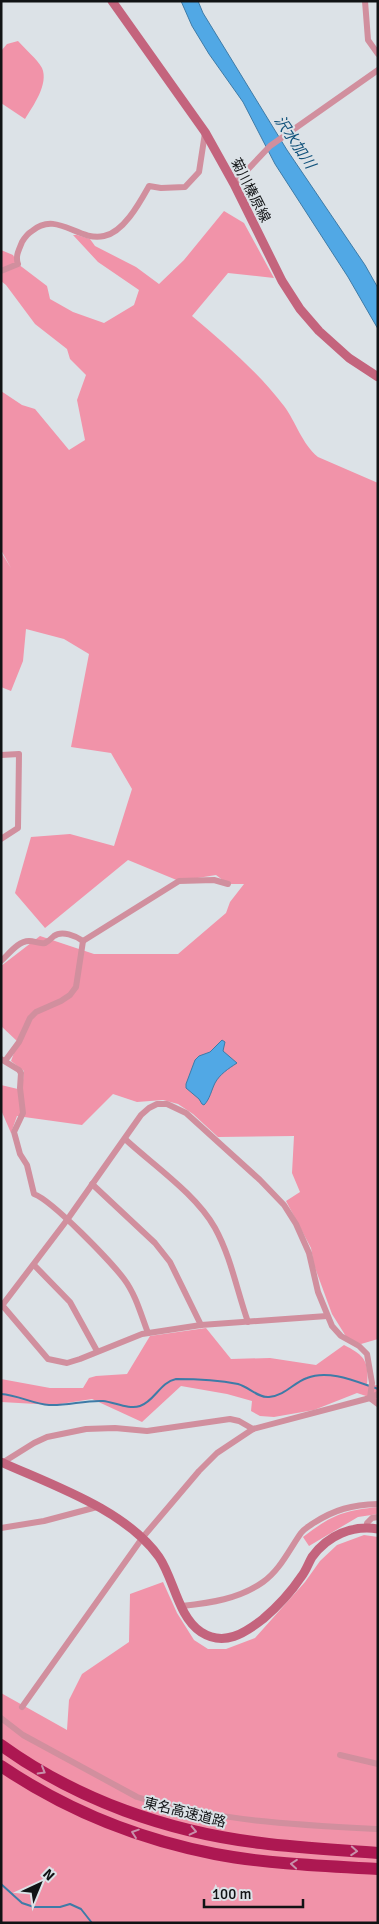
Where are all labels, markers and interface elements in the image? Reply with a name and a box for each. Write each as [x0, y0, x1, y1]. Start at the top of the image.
water label: 沢水加川 [271, 112, 320, 174]
street label: 菊川榛原線 [227, 155, 274, 225]
one-way arrow [37, 1765, 46, 1775]
street label: 東名高速道路 [142, 1794, 228, 1831]
one-way arrow [188, 1825, 197, 1836]
one-way arrow [131, 1829, 140, 1839]
one-way arrow [350, 1845, 358, 1856]
one-way arrow [290, 1858, 298, 1869]
north arrow [15, 1859, 65, 1909]
text: N [39, 1866, 58, 1885]
scale bar [204, 1876, 303, 1908]
text: 100 m [212, 1885, 252, 1903]

